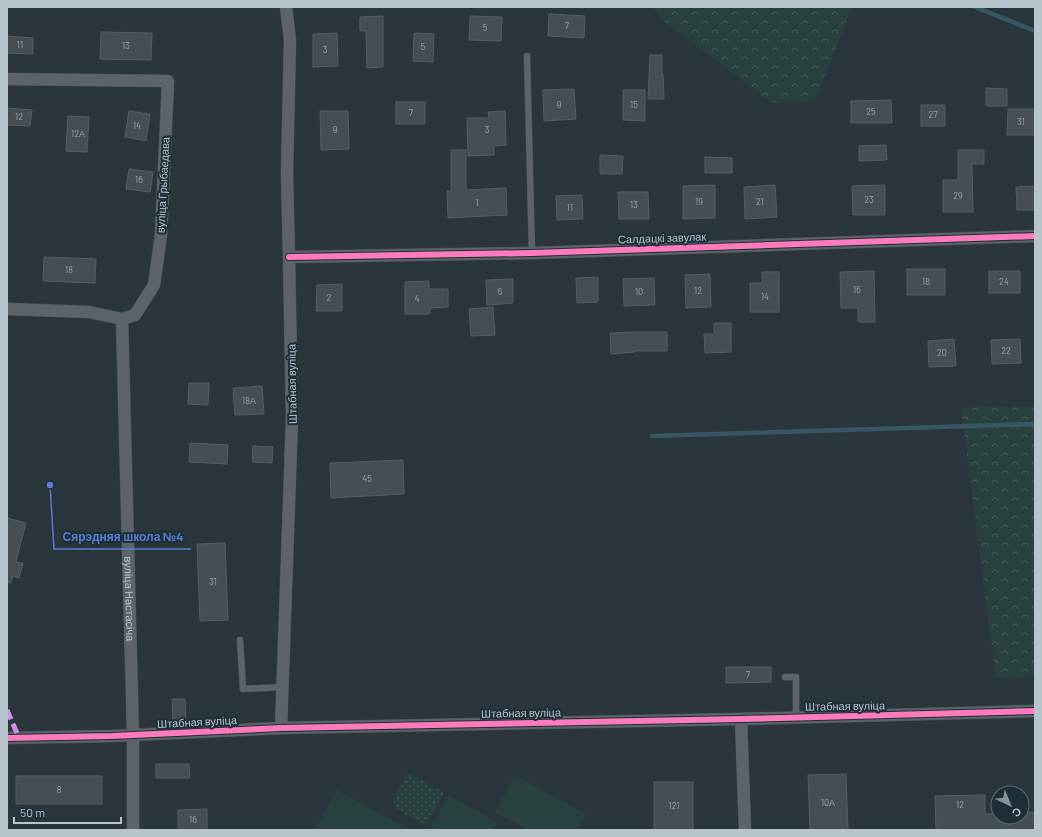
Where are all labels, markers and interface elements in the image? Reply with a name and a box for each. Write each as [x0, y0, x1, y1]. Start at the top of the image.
house number: 7 [565, 20, 570, 31]
house number: 5 [483, 22, 488, 33]
house number: 11 [17, 39, 23, 50]
house number: 13 [122, 40, 130, 51]
house number: 5 [421, 41, 426, 52]
house number: 3 [323, 44, 328, 55]
house number: 9 [557, 99, 562, 110]
house number: 15 [630, 99, 638, 110]
house number: 25 [866, 106, 876, 117]
house number: 7 [409, 107, 414, 118]
house number: 27 [928, 109, 938, 120]
house number: 12 [15, 111, 23, 122]
house number: 31 [1017, 116, 1025, 127]
house number: 14 [133, 120, 141, 131]
house number: 9 [333, 124, 338, 135]
house number: 3 [485, 124, 490, 135]
house number: 12А [71, 128, 85, 139]
street label: вуліца Грыбаедава [153, 136, 172, 233]
house number: 16 [135, 174, 143, 185]
house number: 29 [953, 190, 963, 201]
house number: 23 [864, 194, 874, 205]
house number: 19 [695, 196, 703, 207]
house number: 21 [756, 196, 764, 207]
house number: 1 [475, 197, 479, 208]
house number: 13 [630, 199, 638, 210]
house number: 11 [567, 202, 573, 213]
street label: Салдацкі завулак [618, 229, 706, 246]
house number: 18 [65, 264, 73, 275]
house number: 18 [922, 276, 930, 287]
house number: 24 [999, 276, 1009, 287]
house number: 16 [853, 284, 861, 295]
house number: 12 [694, 285, 702, 296]
house number: 6 [498, 286, 503, 297]
house number: 10 [635, 286, 643, 297]
house number: 14 [761, 291, 769, 302]
house number: 2 [327, 292, 332, 303]
house number: 4 [415, 293, 420, 304]
street label: Штабная вуліца [284, 343, 299, 424]
house number: 22 [1001, 345, 1011, 356]
house number: 20 [937, 347, 947, 358]
house number: 18А [242, 395, 256, 406]
house number: 45 [362, 473, 372, 484]
callout: Сярэдняя школа №4 [54, 525, 191, 549]
text: Сярэдняя школа №4 [63, 529, 183, 544]
street label: вуліца Настасіча [122, 556, 138, 642]
house number: 31 [209, 576, 217, 587]
house number: 7 [746, 669, 751, 680]
street label: Штабная вуліца [805, 698, 886, 713]
street label: Штабная вуліца [481, 705, 562, 720]
street label: Штабная вуліца [157, 713, 238, 730]
house number: 8 [57, 784, 62, 795]
north arrow [990, 785, 1030, 825]
house number: 10А [821, 797, 835, 808]
scale bar [14, 799, 121, 825]
house number: 12 [956, 799, 964, 810]
house number: 121 [669, 800, 680, 811]
text: 50 m [20, 805, 45, 819]
text: С [1010, 805, 1025, 820]
house number: 16 [189, 814, 197, 825]

